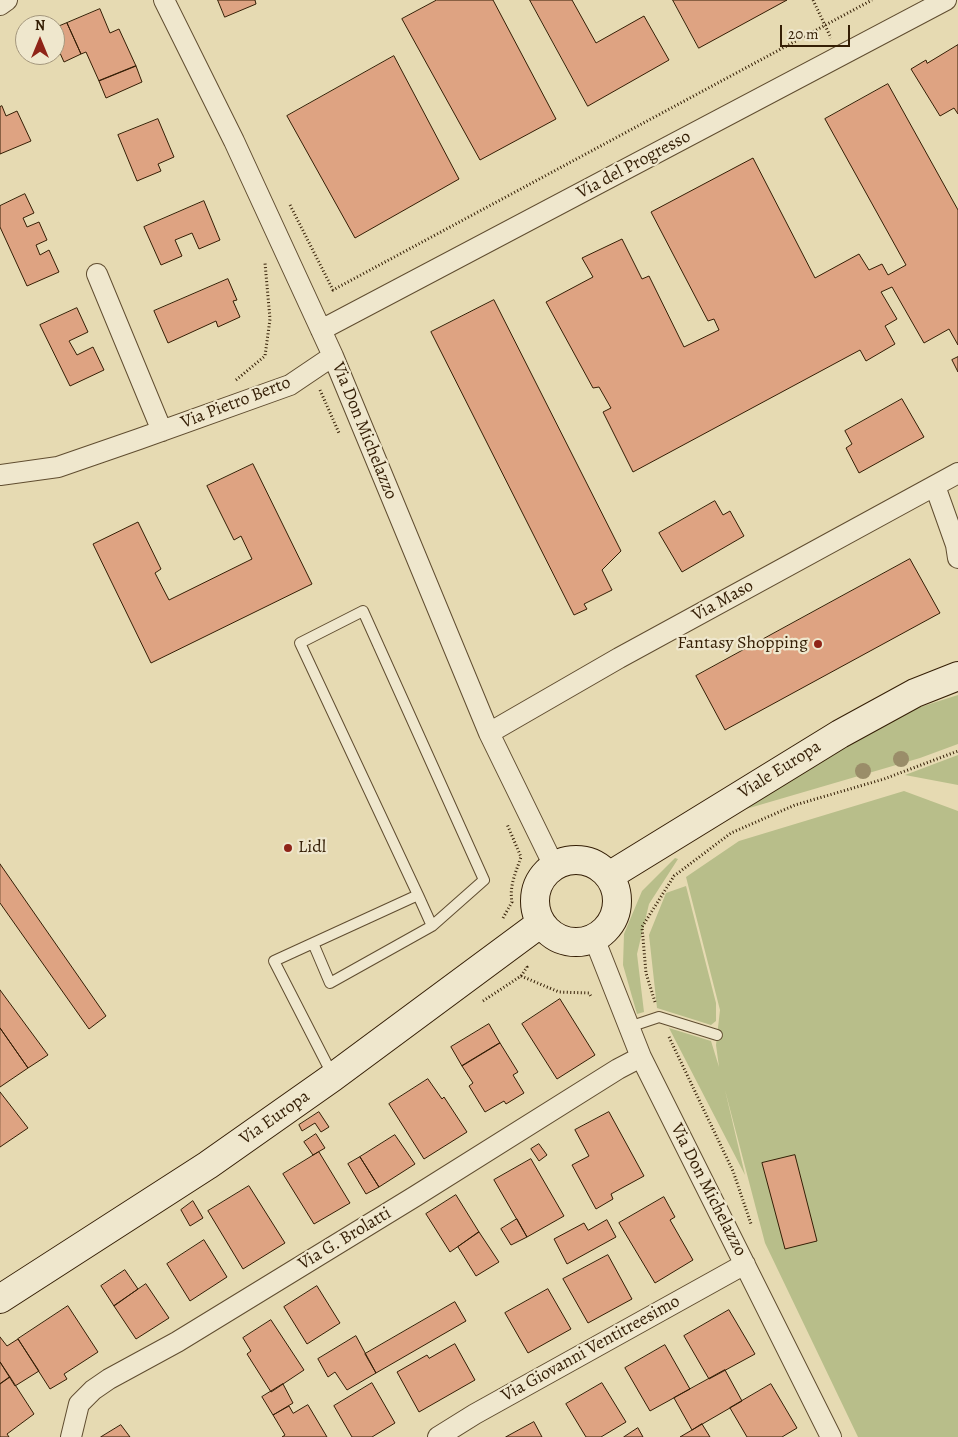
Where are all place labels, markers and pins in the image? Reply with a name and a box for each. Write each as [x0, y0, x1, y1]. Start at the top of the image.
place label: Fantasy Shopping [677, 633, 808, 655]
marker: Fantasy Shopping [812, 638, 824, 650]
place label: Lidl [298, 837, 326, 859]
marker: Lidl [282, 842, 294, 854]

